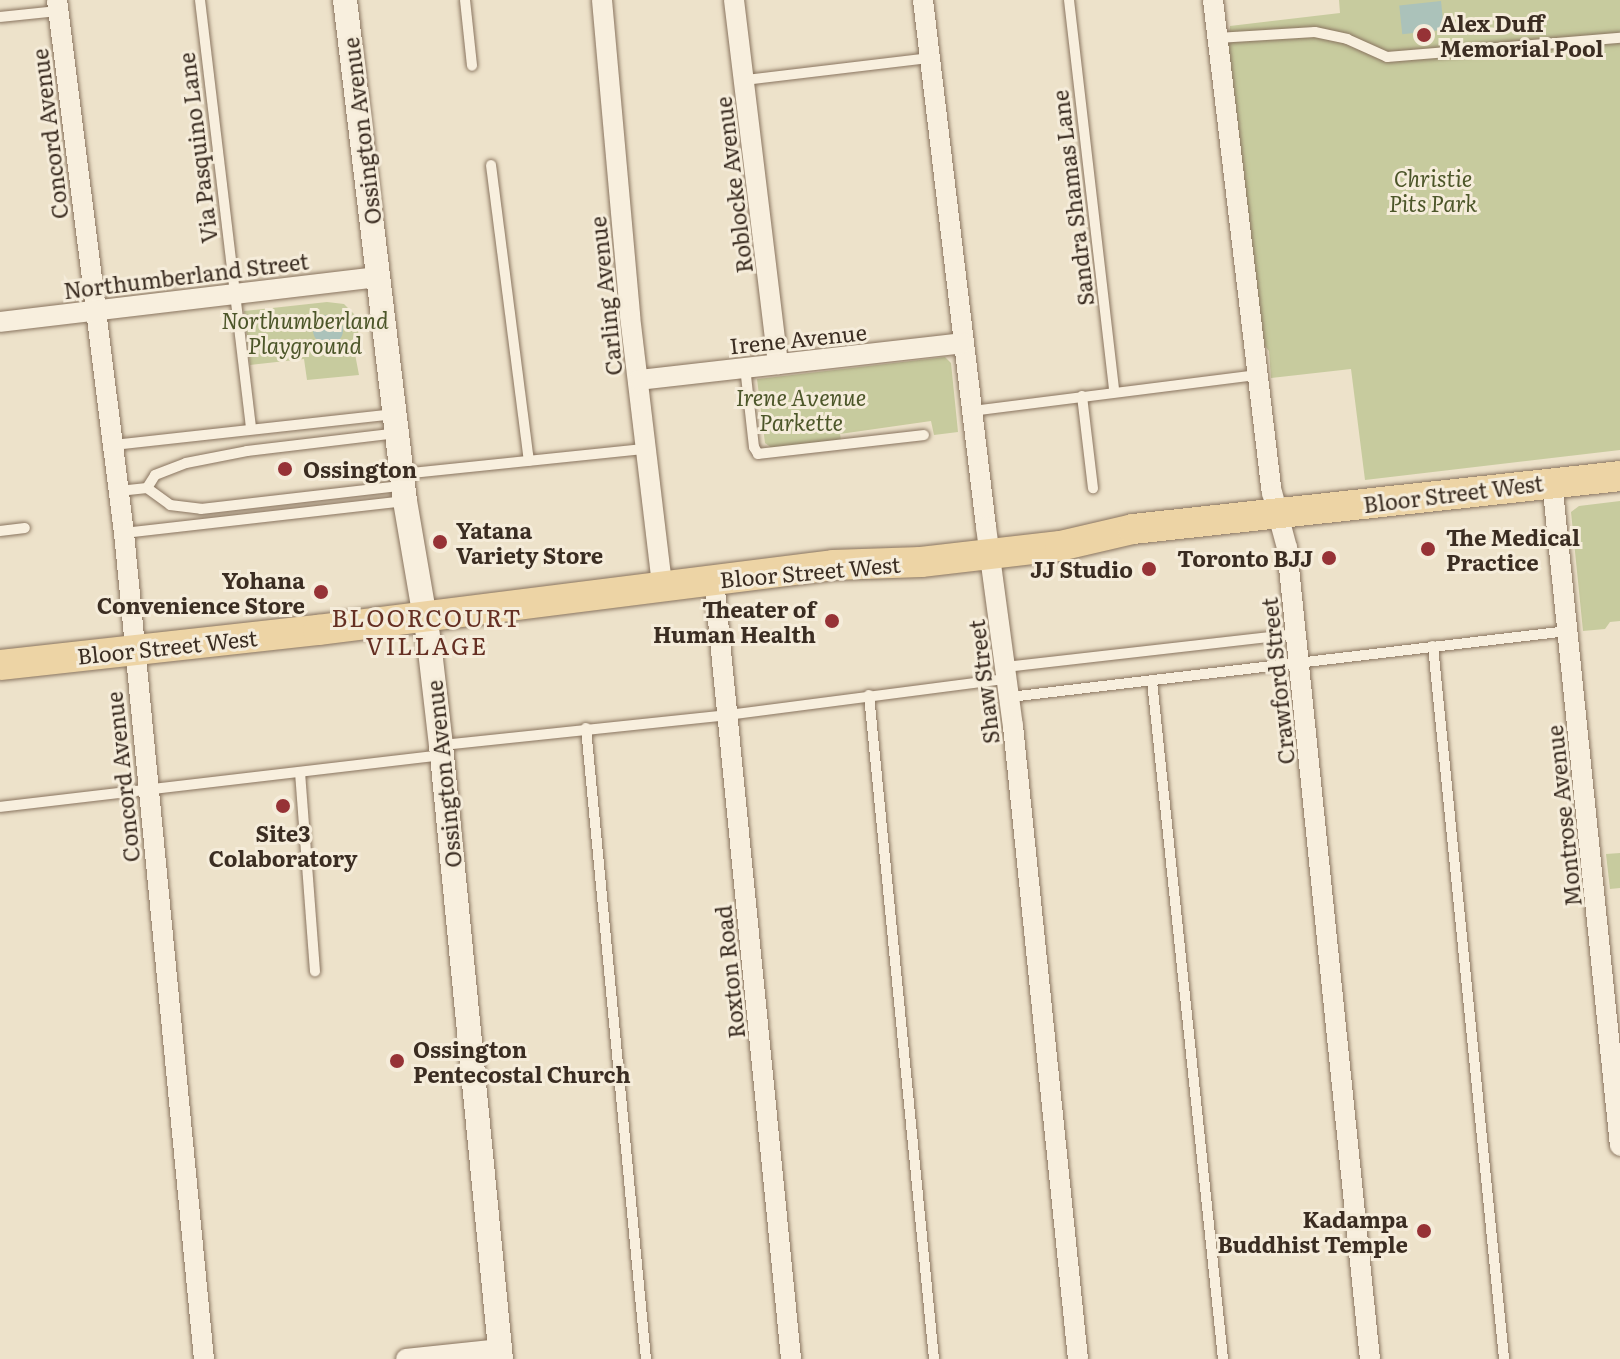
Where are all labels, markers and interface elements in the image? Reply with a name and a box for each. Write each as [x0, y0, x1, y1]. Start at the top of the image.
place label: Alex Duff Memorial Pool [1440, 9, 1604, 60]
marker: Alex Duff Memorial Pool [1415, 26, 1433, 44]
street label: Ossington Avenue [336, 36, 386, 226]
street label: Concord Avenue [25, 47, 73, 221]
street label: Via Pasquino Lane [172, 51, 222, 245]
street label: Sandra Shamas Lane [1046, 89, 1098, 307]
street label: Roblocke Avenue [709, 95, 757, 275]
park label: Christie Pits Park [1389, 164, 1477, 216]
street label: Carling Avenue [584, 215, 626, 377]
street label: Northumberland Street [62, 247, 310, 303]
park label: Northumberland Playground [221, 306, 389, 358]
street label: Irene Avenue [728, 318, 868, 358]
park label: Irene Avenue Parkette [736, 383, 866, 434]
place label: Ossington [303, 456, 417, 482]
marker: Ossington [274, 458, 296, 480]
street label: Bloor Street West [1362, 469, 1544, 517]
place label: Yatana Variety Store [456, 516, 603, 568]
place label: The Medical Practice [1446, 523, 1580, 574]
marker: Yatana Variety Store [431, 533, 449, 551]
marker: The Medical Practice [1417, 538, 1439, 560]
place label: Toronto BJJ [1177, 545, 1313, 571]
marker: Toronto BJJ [1320, 549, 1338, 567]
street label: Bloor Street West [719, 550, 901, 592]
place label: JJ Studio [1030, 556, 1133, 582]
marker: JJ Studio [1140, 560, 1158, 578]
place label: Yohana Convenience Store [97, 566, 305, 618]
marker: Yohana Convenience Store [312, 583, 330, 601]
place label: Theater of Human Health [653, 595, 816, 646]
street label: Crawford Street [1255, 596, 1299, 766]
district label: BLOORCOURT VILLAGE [331, 603, 523, 659]
marker: Theater of Human Health [823, 612, 841, 630]
street label: Shaw Street [962, 618, 1004, 746]
street label: Bloor Street West [76, 623, 258, 669]
street label: Ossington Avenue [420, 679, 466, 869]
street label: Concord Avenue [100, 690, 144, 864]
street label: Montrose Avenue [1540, 724, 1586, 908]
marker: Site3 Colaboratory [274, 797, 292, 815]
place label: Site3 Colaboratory [208, 819, 358, 870]
street label: Roxton Road [709, 904, 749, 1040]
place label: Ossington Pentecostal Church [413, 1035, 631, 1086]
marker: Ossington Pentecostal Church [388, 1052, 406, 1070]
place label: Kadampa Buddhist Temple [1218, 1205, 1408, 1256]
marker: Kadampa Buddhist Temple [1415, 1222, 1433, 1240]

